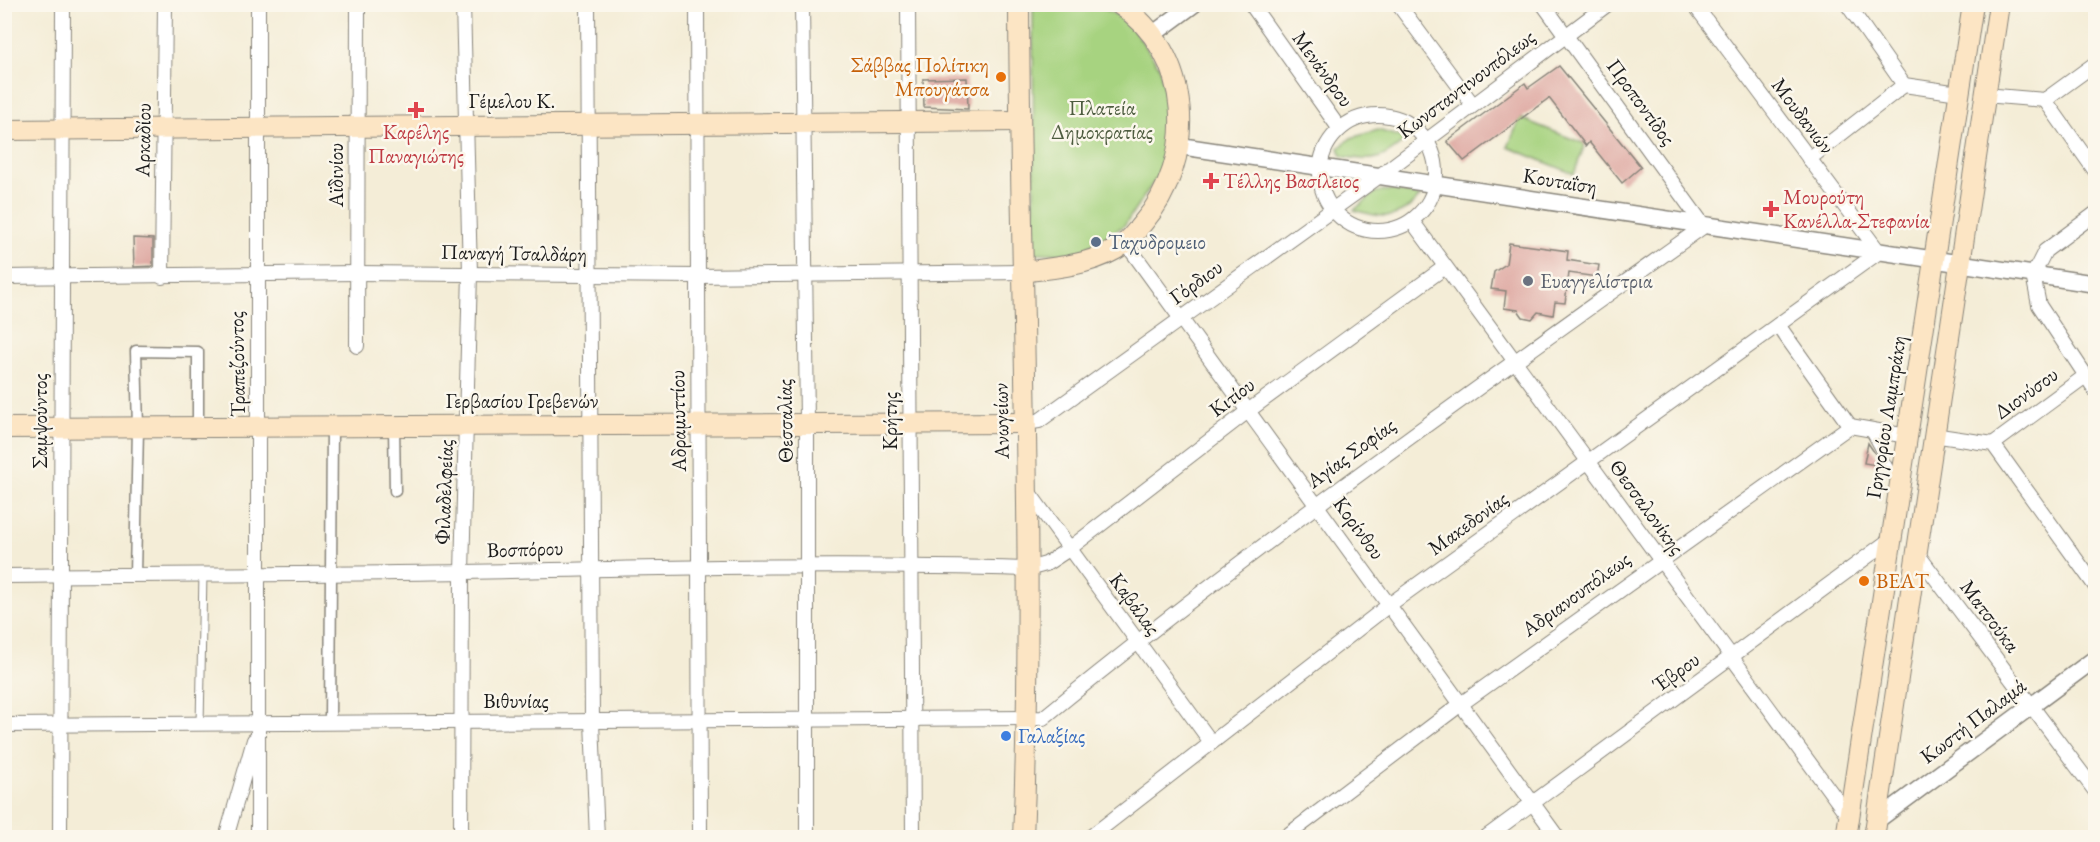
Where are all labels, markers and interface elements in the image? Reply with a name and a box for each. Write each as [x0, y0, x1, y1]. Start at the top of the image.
street label: Κωνσταντινουπόλεως [1391, 23, 1540, 144]
street label: Μενάνδρου [1287, 25, 1360, 112]
place label: Σάββας Πολίτικη Μπουγάτσα [851, 51, 989, 102]
street label: Προποντίδος [1601, 53, 1682, 150]
marker: Σάββας Πολίτικη Μπουγάτσα [994, 70, 1008, 84]
street label: Μουδανιών [1766, 72, 1841, 159]
street label: Γέμελου Κ. [469, 87, 555, 114]
park label: Πλατεία Δημοκρατίας [1051, 94, 1153, 145]
street label: Αρκαδίου [128, 103, 157, 178]
marker: Καρέλης Παναγιώτης [409, 103, 423, 117]
place label: Καρέλης Παναγιώτης [368, 118, 464, 169]
street label: Αϊδινίου [322, 143, 349, 208]
street label: Κουταΐση [1521, 161, 1599, 200]
place label: Τέλλης Βασίλειος [1223, 167, 1359, 194]
marker: Τέλλης Βασίλειος [1204, 174, 1218, 188]
place label: Μουρούτη Κανέλλα-Στεφανία [1783, 183, 1930, 234]
marker: Μουρούτη Κανέλλα-Στεφανία [1764, 202, 1778, 216]
place label: Ταχυδρομειο [1108, 228, 1206, 255]
marker: Ταχυδρομειο [1089, 235, 1103, 249]
street label: Παναγή Τσαλδάρη [441, 238, 587, 267]
street label: Γόρδιου [1164, 253, 1228, 310]
place label: Ευαγγελίστρια [1540, 267, 1653, 294]
marker: Ευαγγελίστρια [1521, 274, 1535, 288]
street label: Τραπεζούντος [222, 311, 251, 417]
street label: Γρηγορίου Λαμπράκη [1859, 334, 1912, 500]
street label: Διονύσου [1988, 360, 2063, 425]
street label: Αδραμυττίου [663, 370, 692, 473]
street label: Κιτίου [1203, 371, 1260, 423]
street label: Σαμψούντος [26, 373, 53, 469]
street label: Θεσσαλίας [770, 379, 799, 463]
street label: Ανωγείων [986, 383, 1015, 460]
street label: Γερβασίου Γρεβενών [446, 387, 598, 414]
street label: Κρήτης [876, 392, 903, 450]
street label: Αγίας Σοφίας [1300, 411, 1401, 495]
street label: Φιλαδελφείας [428, 439, 459, 545]
street label: Θεσσαλονίκης [1604, 454, 1691, 560]
street label: Μακεδονίας [1422, 484, 1513, 561]
street label: Κορίνθου [1327, 491, 1391, 565]
street label: Βοσπόρου [486, 534, 564, 563]
street label: Αδριανουπόλεως [1515, 545, 1635, 643]
street label: Καβάλας [1104, 567, 1167, 640]
place label: ΒΕΑΤ [1876, 567, 1930, 594]
marker: ΒΕΑΤ [1857, 574, 1871, 588]
street label: Ματσούκα [1954, 574, 2027, 658]
street label: Έβρου [1647, 645, 1705, 698]
street label: Κωστή Παλαμά [1914, 672, 2031, 769]
street label: Βιθυνίας [483, 687, 549, 714]
place label: Γαλαξίας [1018, 722, 1085, 749]
marker: Γαλαξίας [999, 729, 1013, 743]

